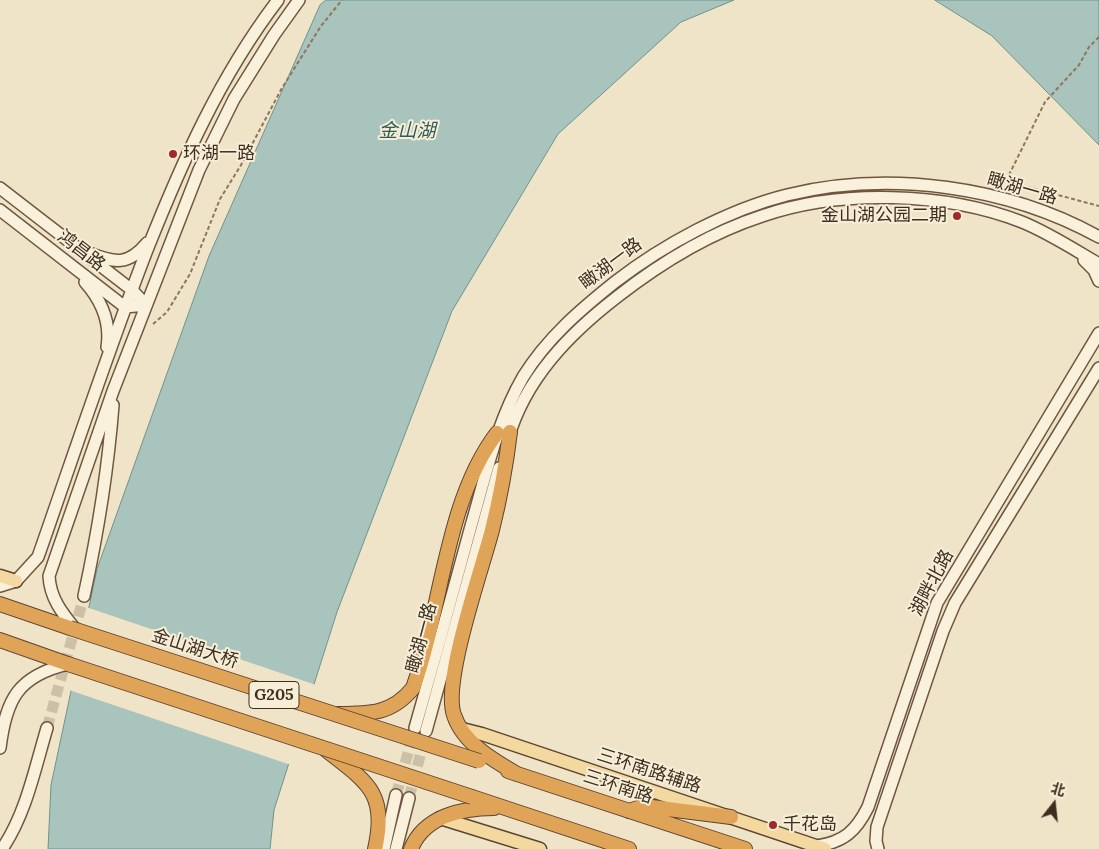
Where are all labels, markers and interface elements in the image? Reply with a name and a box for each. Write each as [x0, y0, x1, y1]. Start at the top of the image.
water label: 金山湖 [379, 121, 435, 143]
place label: 环湖一路 [183, 143, 255, 165]
marker: 环湖一路 [167, 148, 179, 160]
street label: 瞰湖一路 [984, 169, 1060, 209]
place label: 金山湖公园二期 [821, 205, 947, 227]
marker: 金山湖公园二期 [951, 210, 963, 222]
street label: 鸿昌路 [53, 226, 109, 276]
street label: 瞰湖一路 [576, 234, 646, 294]
street label: 湖畔北路 [906, 546, 958, 620]
street label: 瞰湖一路 [402, 600, 442, 676]
street label: 金山湖大桥 [149, 625, 241, 673]
road number: G205 [249, 682, 299, 708]
street label: 三环南路辅路 [594, 744, 704, 798]
street label: 三环南路 [580, 766, 656, 808]
north arrow [1029, 779, 1079, 829]
text: 北 [1049, 779, 1067, 800]
place label: 千花岛 [783, 814, 837, 836]
marker: 千花岛 [767, 819, 779, 831]

